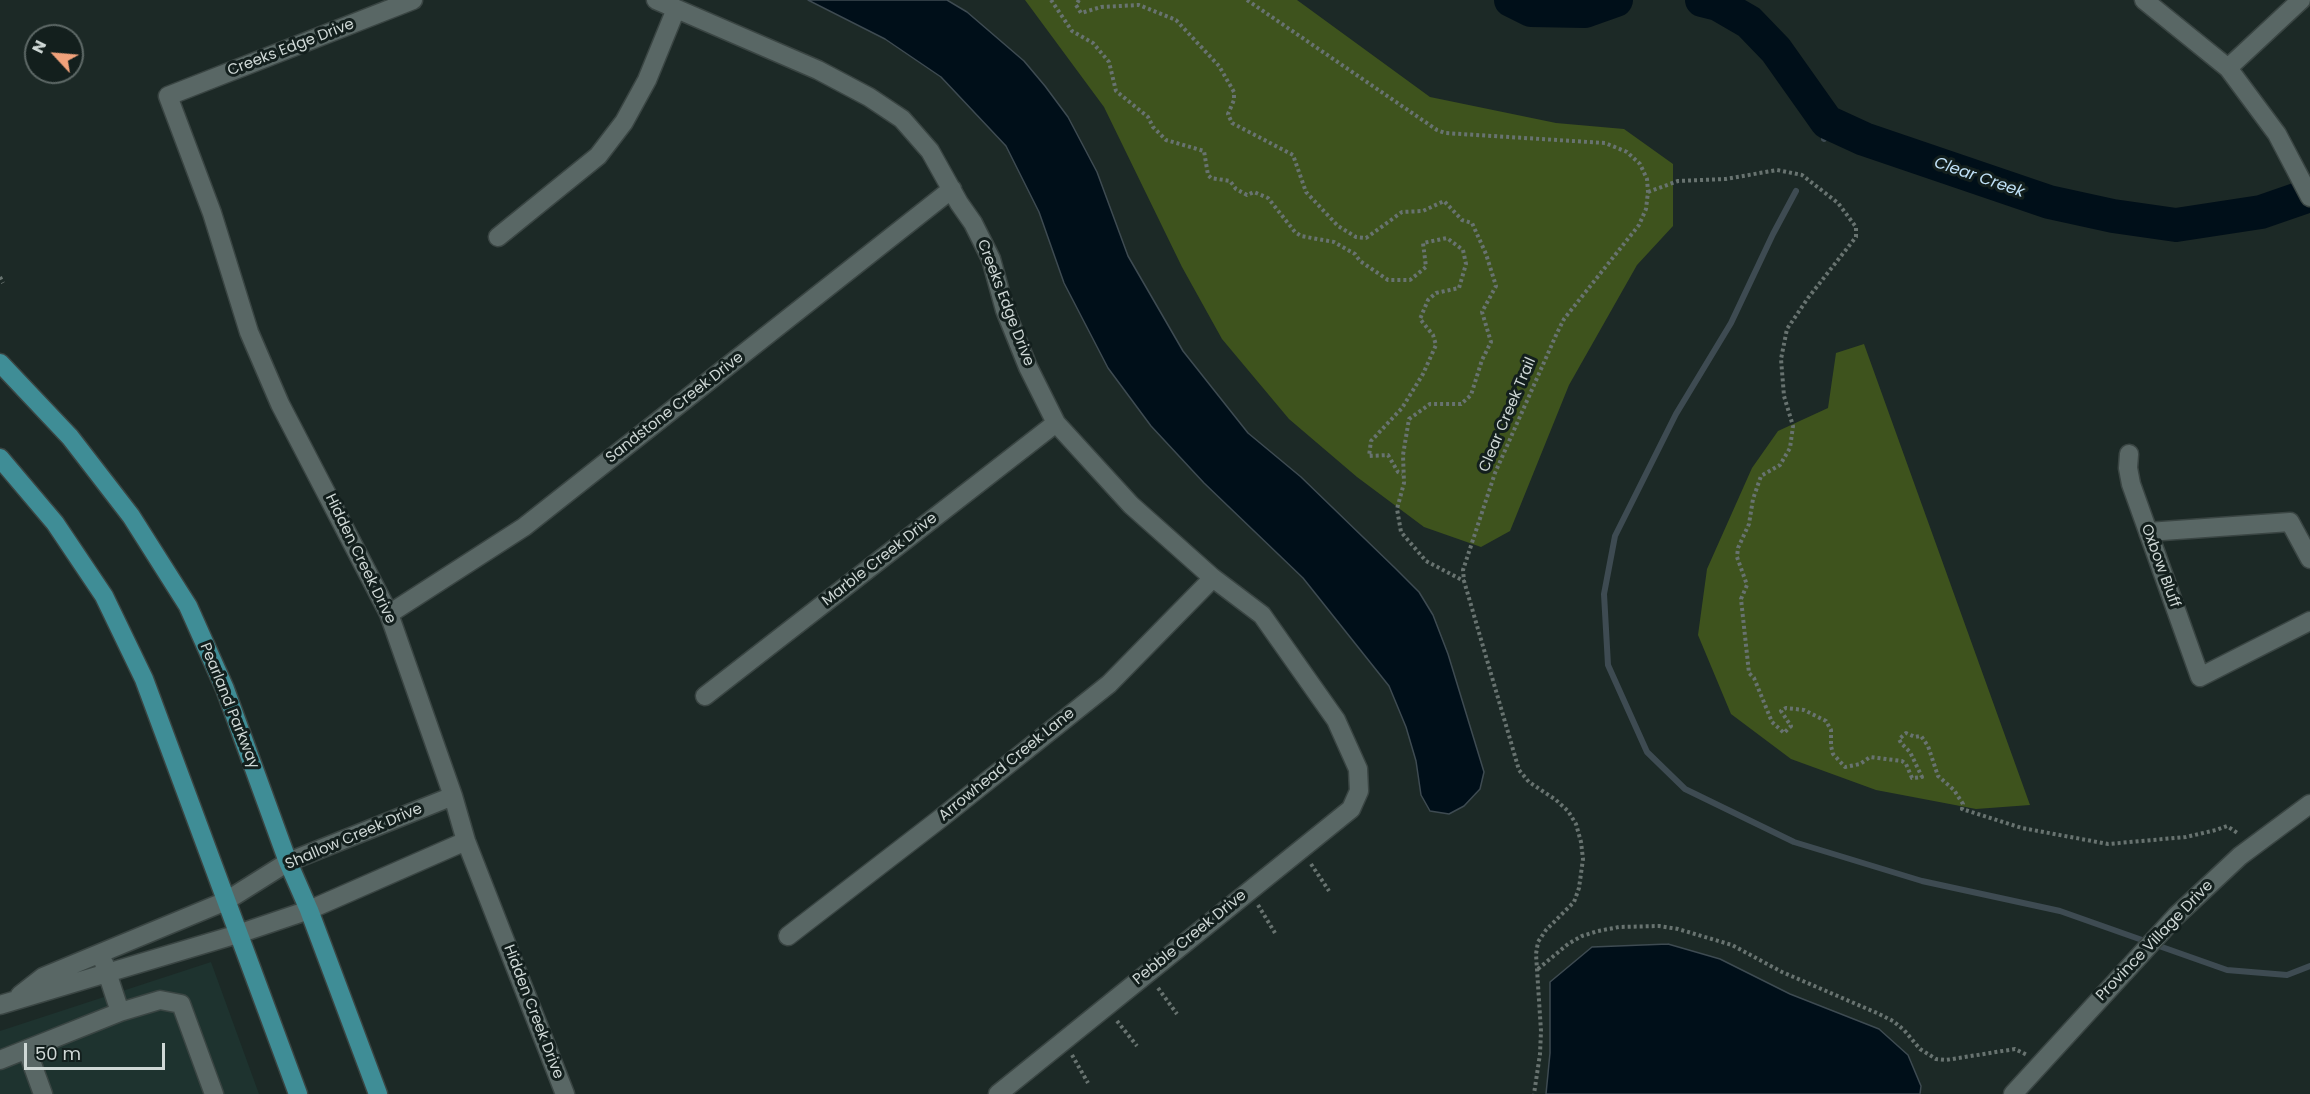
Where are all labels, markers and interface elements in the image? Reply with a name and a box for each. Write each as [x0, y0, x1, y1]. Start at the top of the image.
street label: Creeks Edge Drive [225, 16, 357, 80]
north arrow [24, 24, 84, 84]
text: N [26, 36, 52, 57]
water label: Clear Creek [1931, 154, 2027, 202]
street label: Creeks Edge Drive [973, 237, 1037, 369]
street label: Sandstone Creek Drive [603, 349, 747, 467]
street label: Clear Creek Trail [1476, 355, 1540, 475]
street label: Hidden Creek Drive [321, 491, 399, 627]
street label: Marble Creek Drive [819, 510, 941, 610]
street label: Oxbow Bluff [2137, 522, 2183, 610]
street label: Pearland Parkway [195, 640, 263, 772]
street label: Arrowhead Creek Lane [936, 705, 1078, 825]
street label: Shallow Creek Drive [283, 800, 425, 874]
street label: Province Village Drive [2093, 877, 2217, 1005]
street label: Pebble Creek Drive [1130, 887, 1250, 989]
street label: Hidden Creek Drive [499, 942, 567, 1082]
scale bar [27, 1031, 168, 1069]
text: 50 m [35, 1041, 81, 1066]

